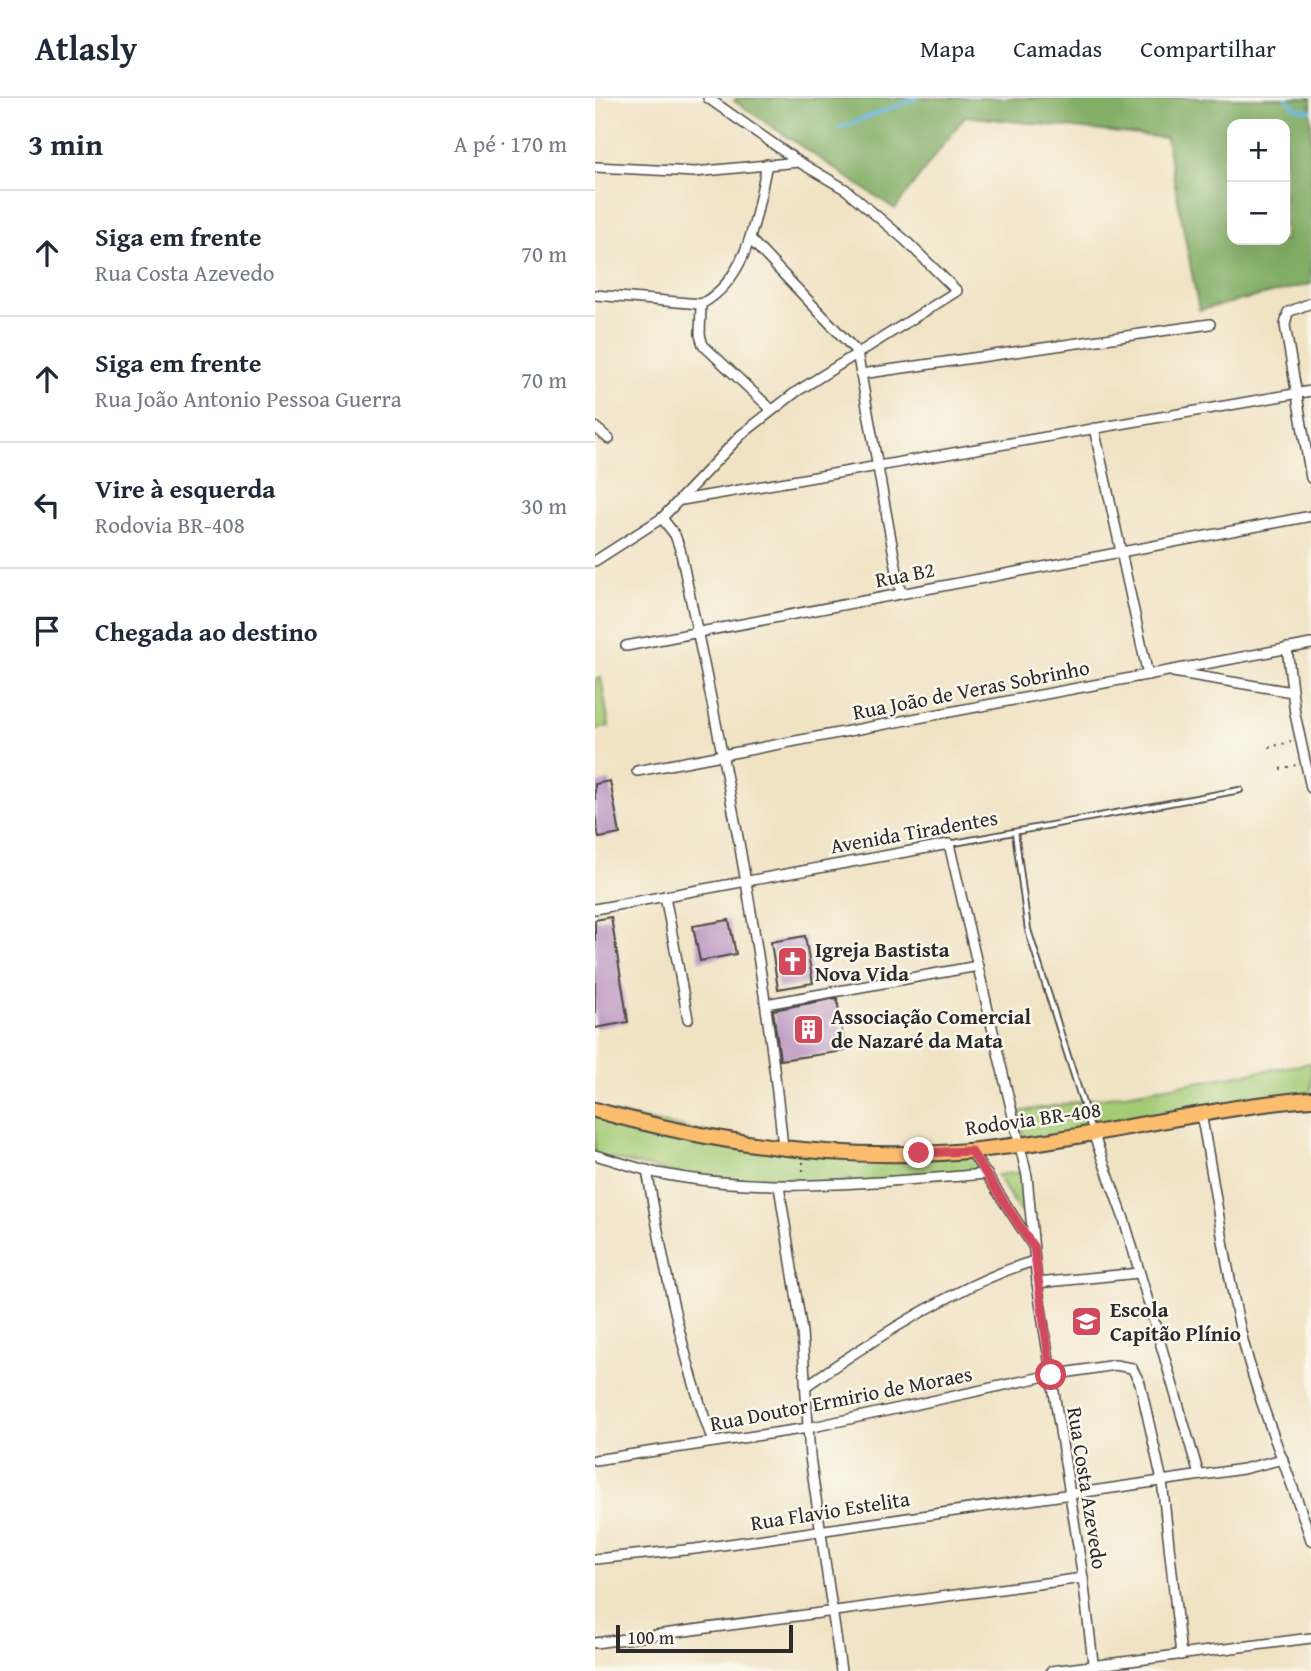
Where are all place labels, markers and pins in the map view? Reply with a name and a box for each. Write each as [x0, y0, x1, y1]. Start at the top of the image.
place label: Igreja Bastista Nova Vida [815, 934, 950, 989]
church icon: Igreja Bastista Nova Vida [775, 945, 809, 979]
place label: Associação Comercial de Nazaré da Mata [831, 1001, 1032, 1056]
building icon: Associação Comercial de Nazaré da Mata [791, 1012, 825, 1046]
place label: Escola Capitão Plínio [1110, 1294, 1241, 1349]
school or university icon: Escola Capitão Plínio [1070, 1305, 1104, 1339]

